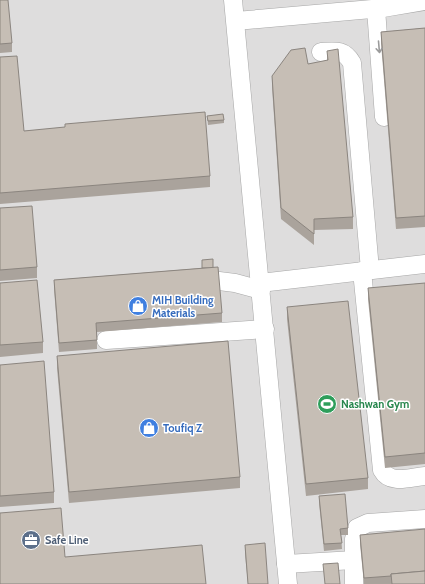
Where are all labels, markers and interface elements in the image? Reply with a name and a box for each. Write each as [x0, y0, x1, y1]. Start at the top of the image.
one-way arrow [375, 40, 382, 53]
place label: MIH Building Materials [152, 293, 214, 320]
shop icon: MIH Building Materials [127, 295, 149, 317]
sports icon: Nashwan Gym [316, 393, 338, 415]
place label: Nashwan Gym [341, 397, 409, 411]
shop icon: Toufiq Z [138, 417, 160, 439]
place label: Toufiq Z [163, 421, 202, 435]
office icon: Safe Line [20, 529, 42, 551]
place label: Safe Line [45, 533, 89, 547]

